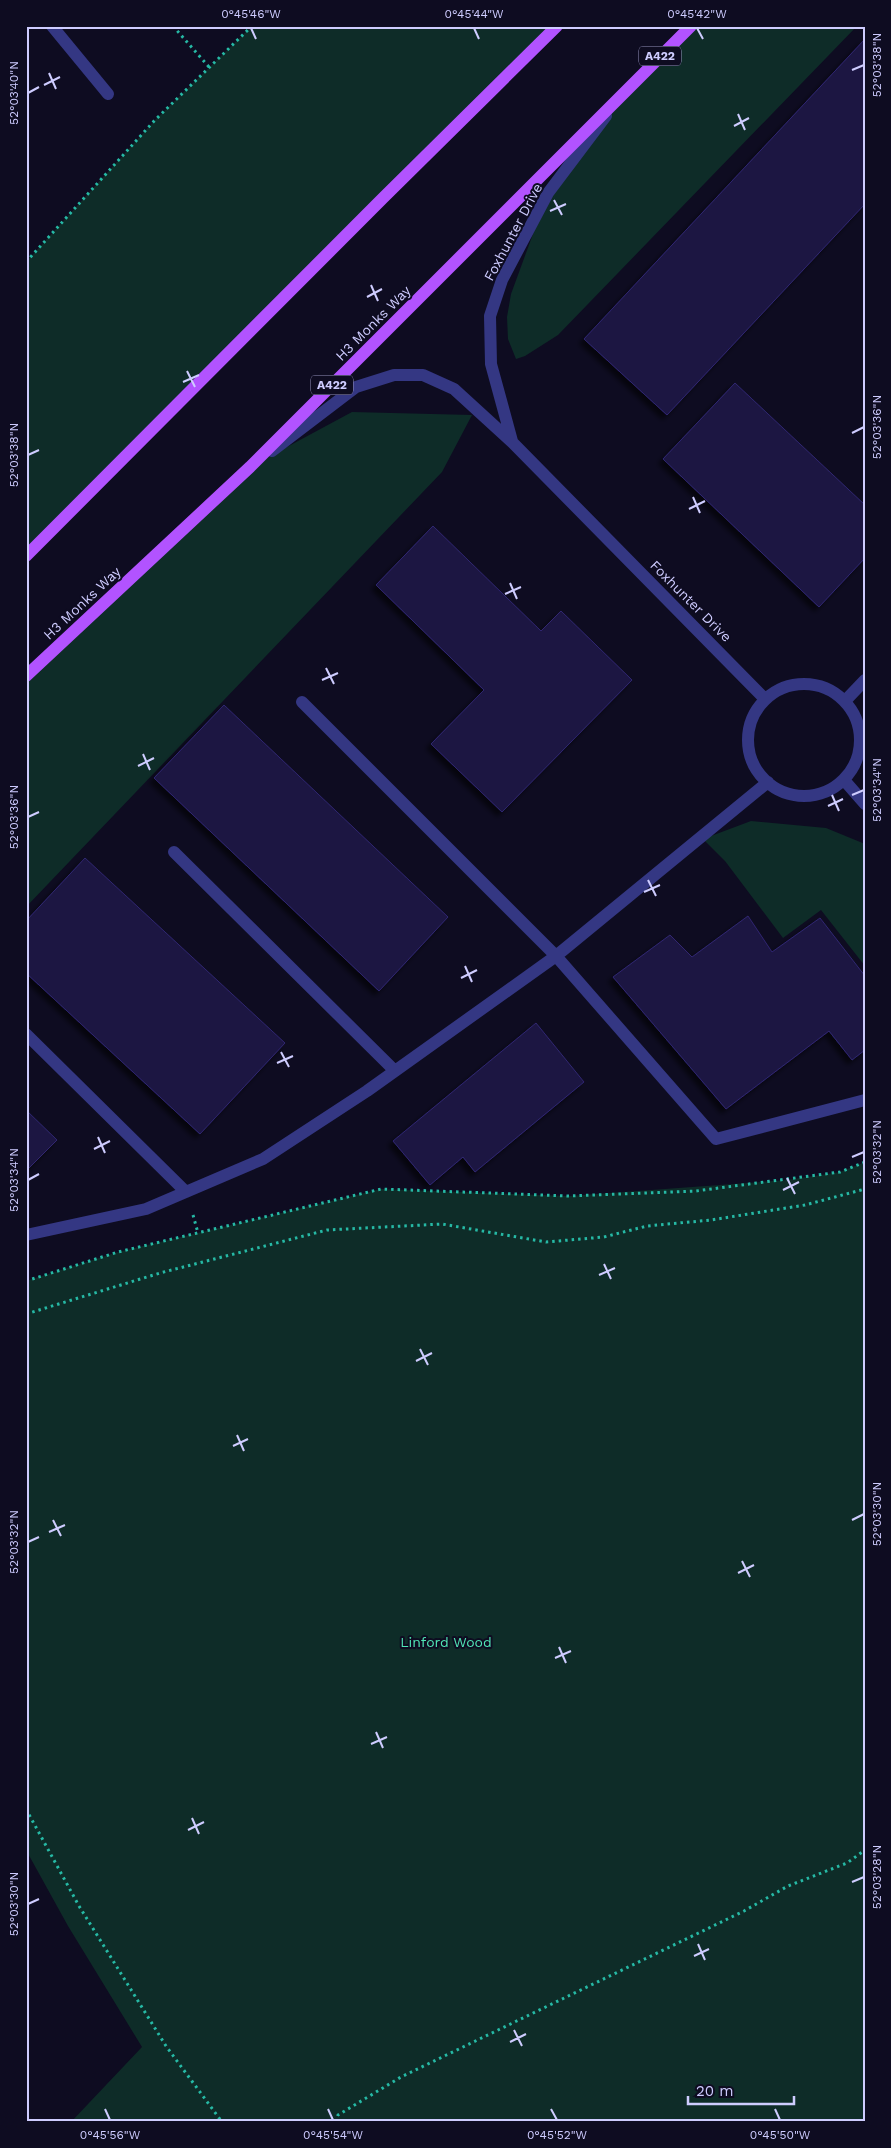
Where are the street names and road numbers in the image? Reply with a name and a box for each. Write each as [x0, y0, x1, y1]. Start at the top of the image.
road number: A422 [639, 46, 681, 66]
street label: Foxhunter Drive [481, 181, 545, 283]
street label: H3 Monks Way [332, 282, 414, 364]
road number: A422 [311, 376, 353, 394]
street label: Foxhunter Drive [647, 557, 735, 645]
street label: H3 Monks Way [40, 563, 124, 643]

